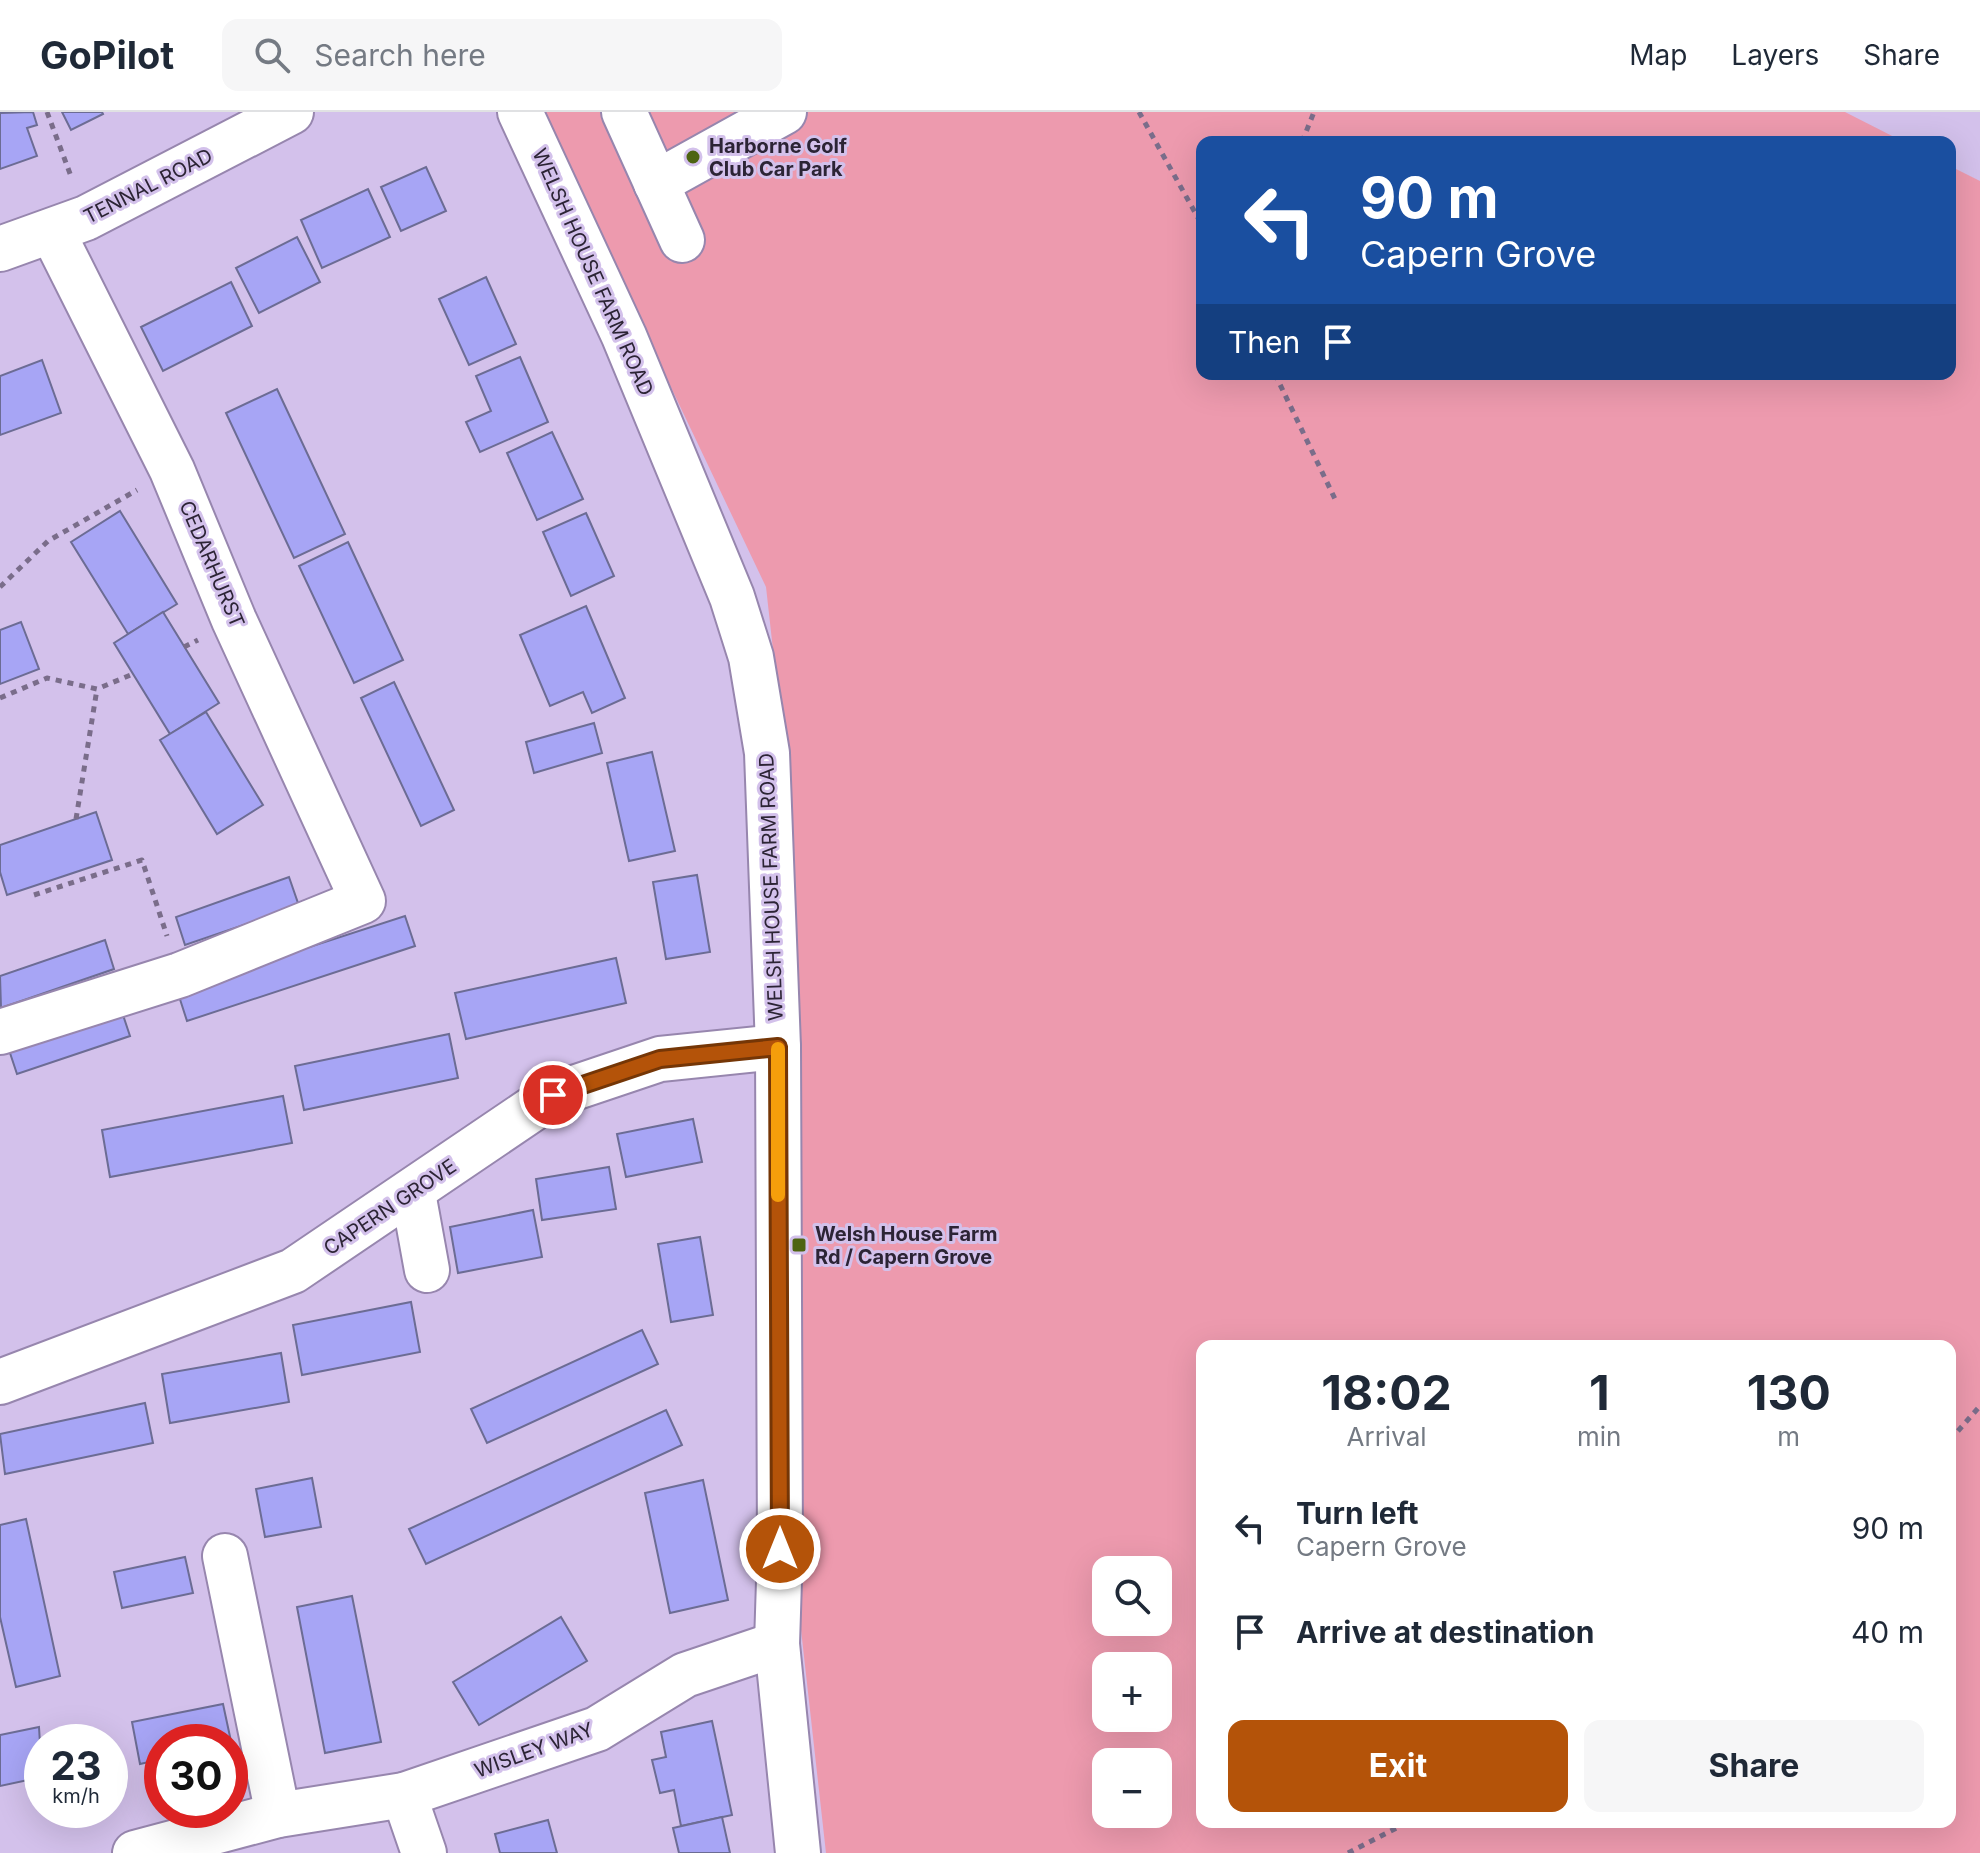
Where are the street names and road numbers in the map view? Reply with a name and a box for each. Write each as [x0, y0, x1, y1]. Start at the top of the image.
street label: TENNAL ROAD [80, 143, 216, 229]
street label: WELSH HOUSE FARM ROAD [528, 145, 658, 399]
street label: CEDARHURST [174, 497, 250, 631]
street label: WELSH HOUSE FARM ROAD [754, 753, 788, 1021]
street label: CAPERN GROVE [319, 1154, 461, 1260]
street label: WISLEY WAY [471, 1717, 597, 1783]

